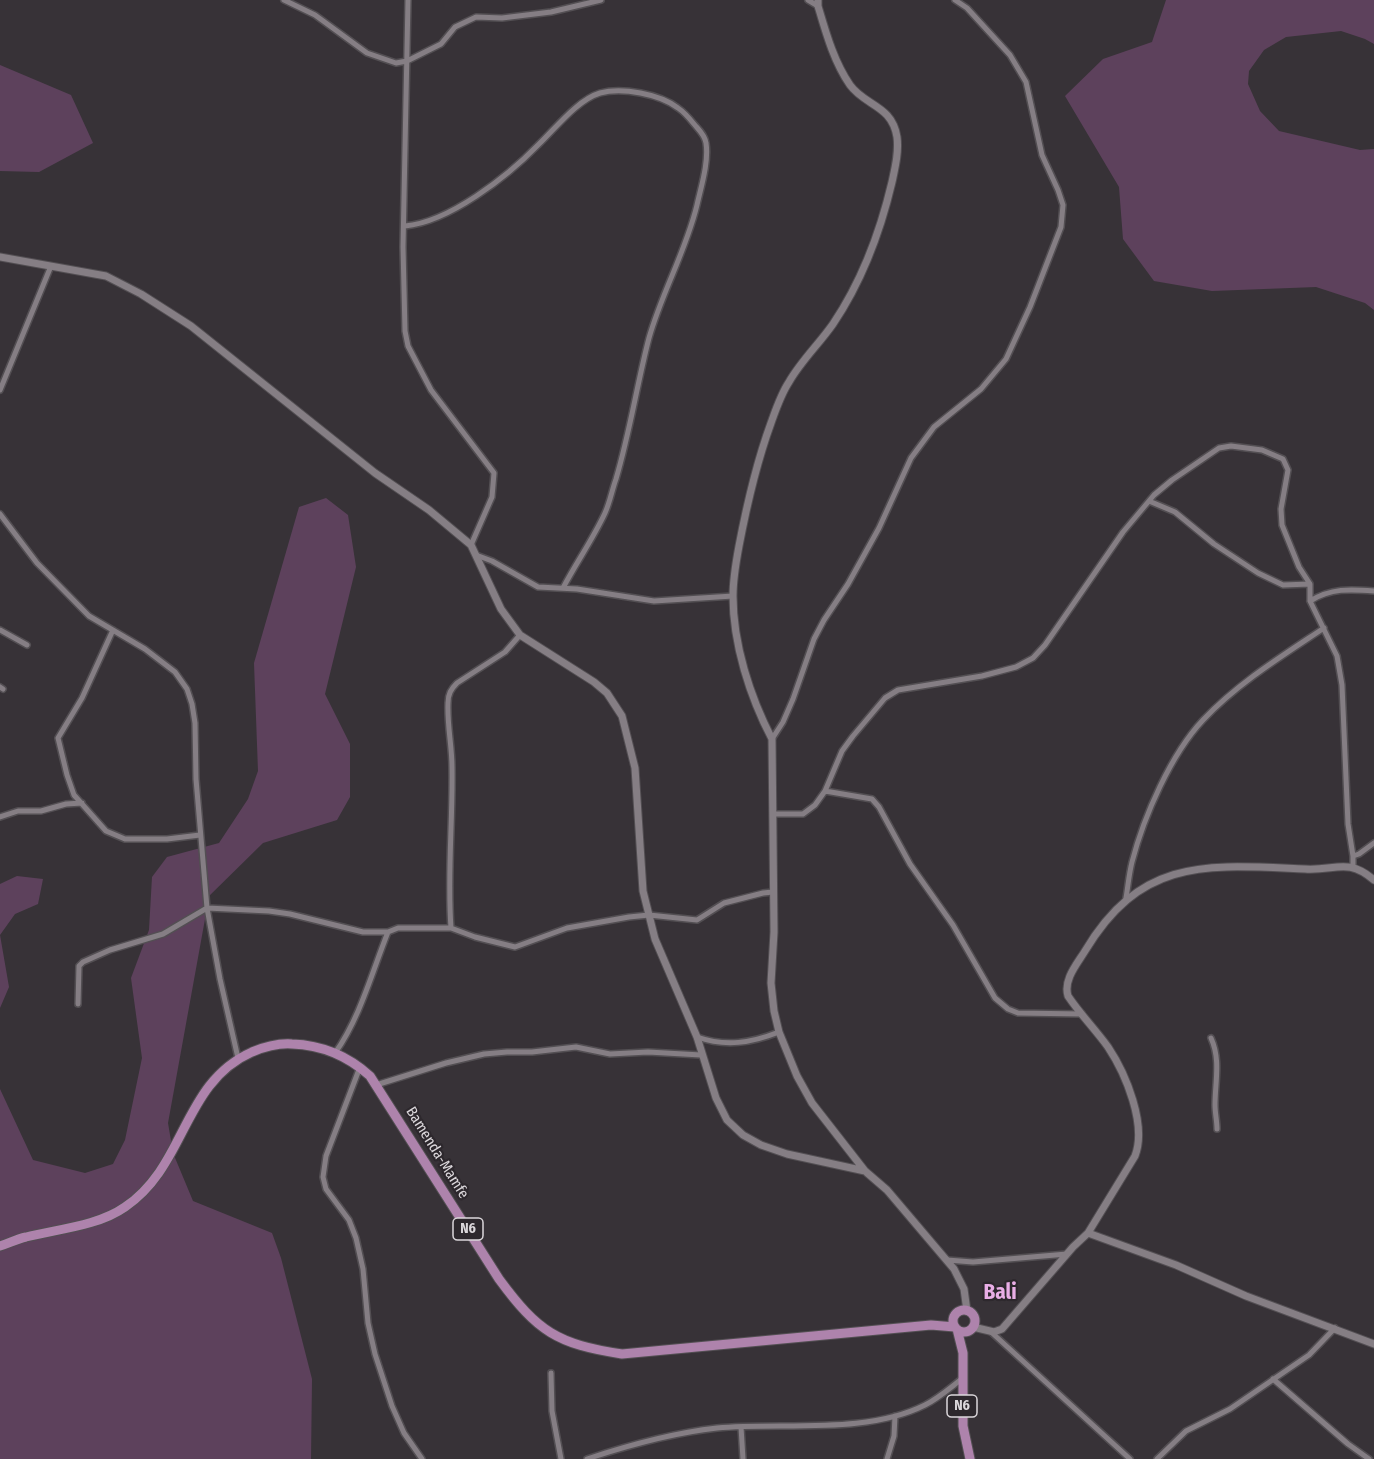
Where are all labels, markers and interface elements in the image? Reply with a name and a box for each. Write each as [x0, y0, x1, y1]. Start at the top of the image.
street label: Bamenda-Mamfe [402, 1104, 472, 1202]
road number: N6 [453, 1218, 483, 1240]
district label: Bali [983, 1280, 1017, 1306]
road number: N6 [947, 1395, 977, 1417]

